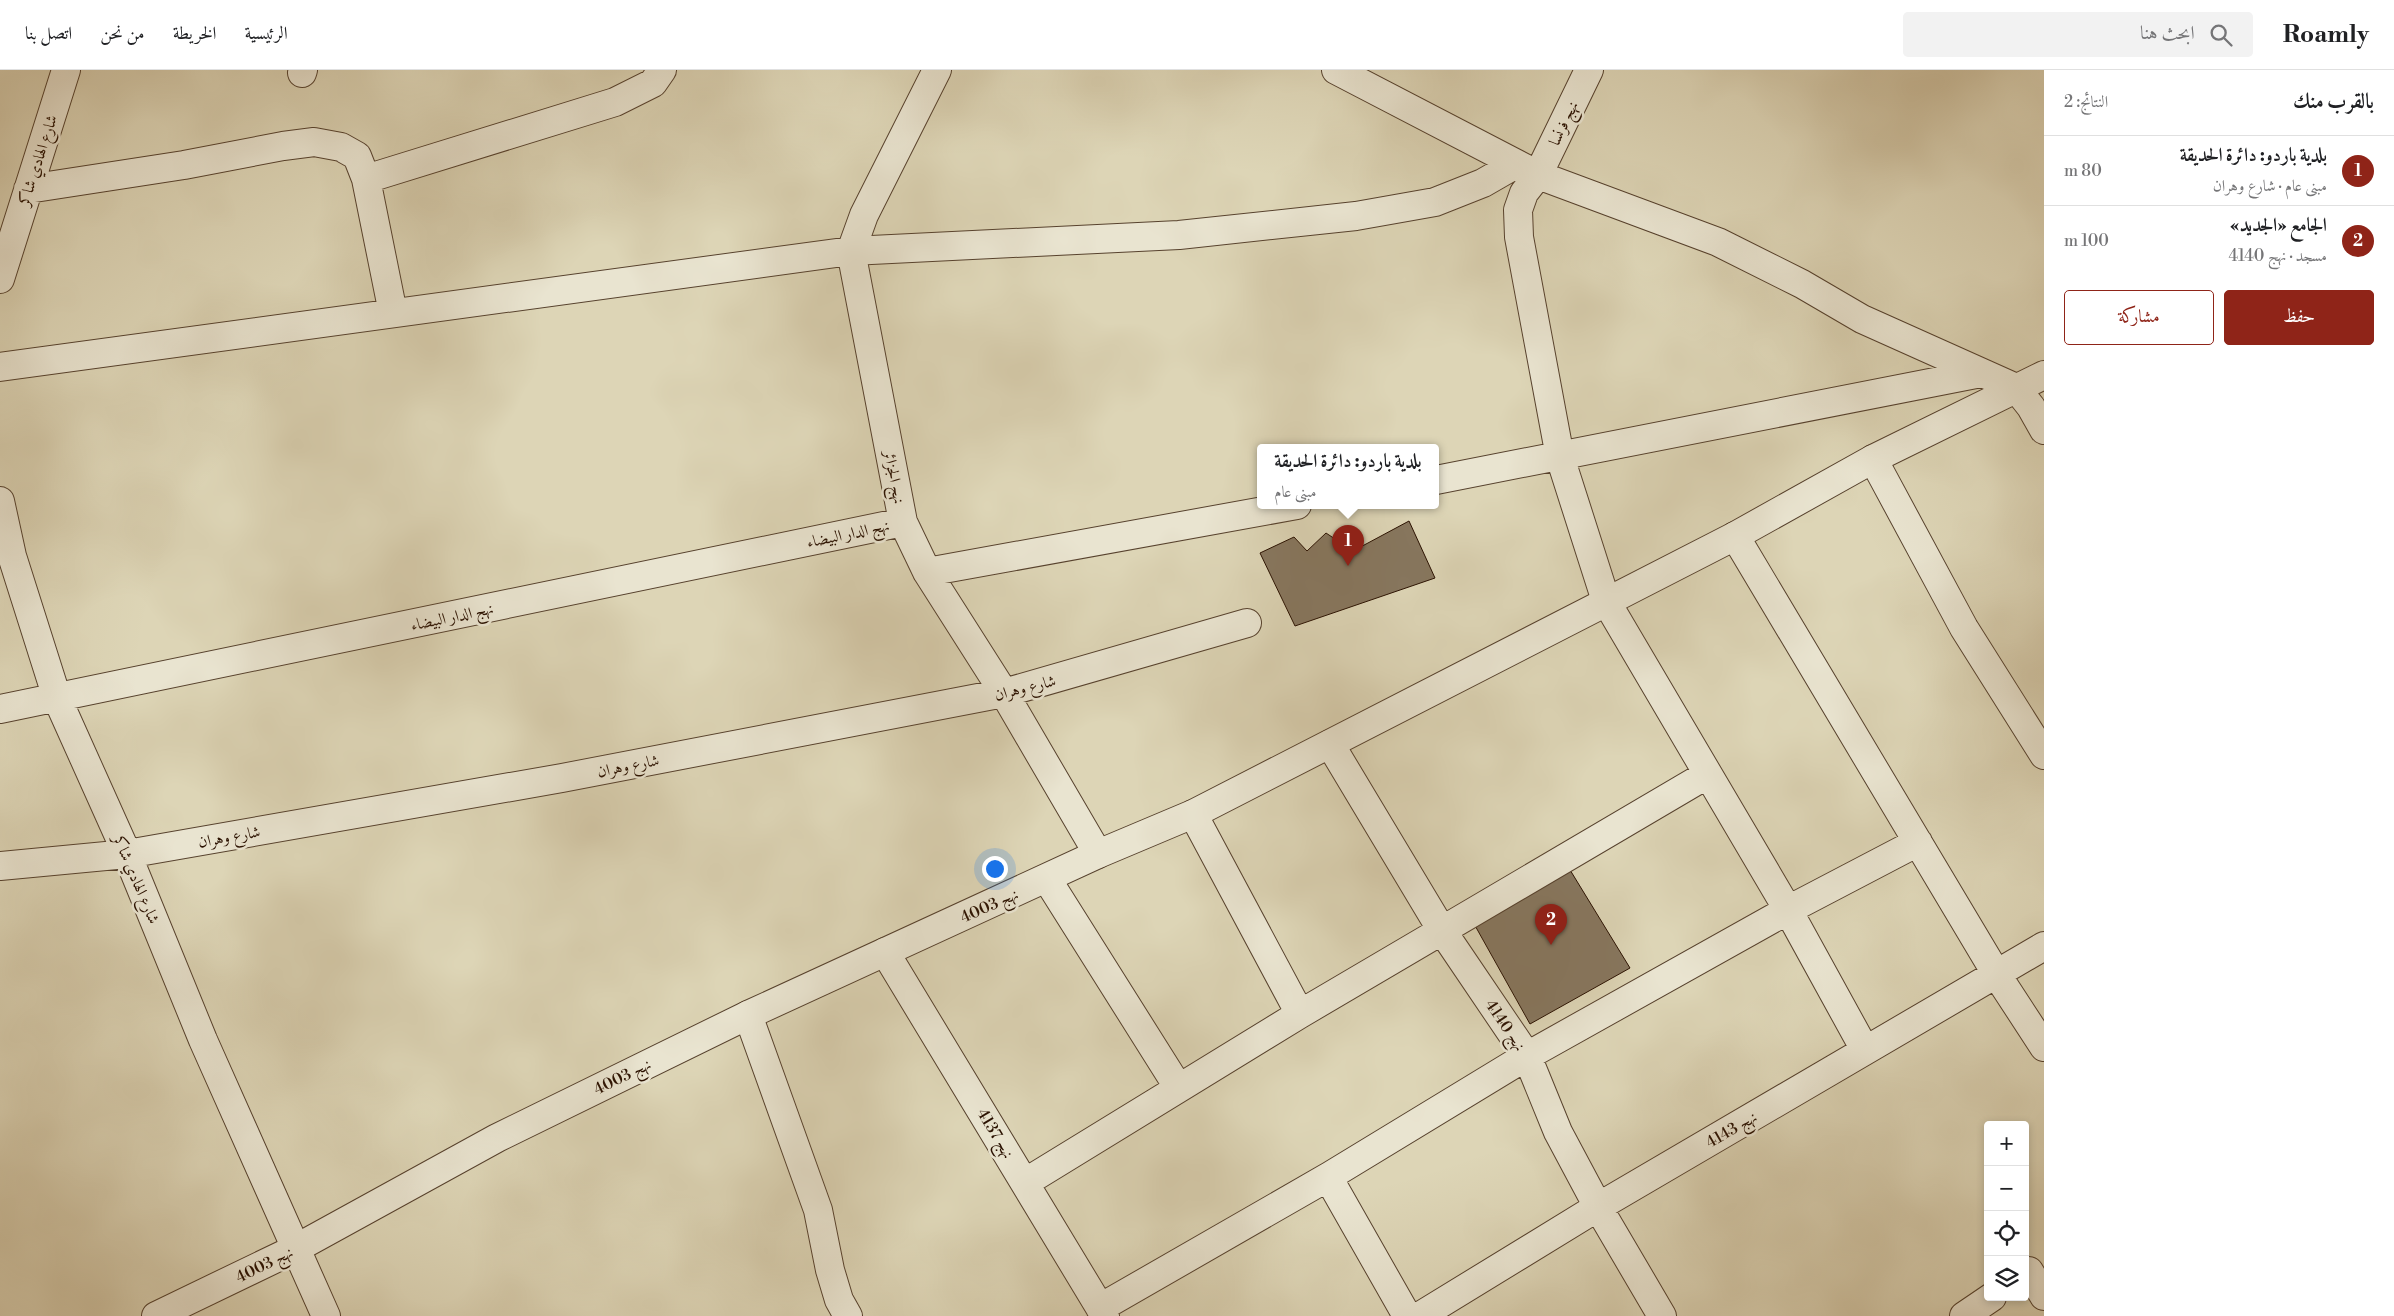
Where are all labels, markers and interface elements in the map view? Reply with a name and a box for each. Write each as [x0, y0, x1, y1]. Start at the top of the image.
search box [1903, 12, 2253, 57]
text: Roamly [2283, 20, 2369, 50]
text: ابحث هنا [2140, 21, 2195, 45]
icon: search [2207, 21, 2235, 49]
text: اتصل بنا [25, 22, 72, 45]
text: من نحن [100, 22, 145, 45]
text: الخريطة [173, 22, 216, 45]
text: الرئيسية [244, 22, 288, 45]
text: بالقرب منك [2293, 89, 2374, 115]
text: النتائج: 2 [2064, 92, 2108, 112]
street label: نهج فرنسا [1545, 98, 1587, 151]
street label: شارع الهادي شاكر [13, 112, 65, 211]
text: بلدية باردو: دائرة الحديقة [2180, 143, 2327, 167]
text: 80 m [2064, 161, 2102, 181]
text: 1 [2354, 161, 2362, 181]
text: مبنى عام · شارع وهران [2213, 176, 2327, 196]
text: الجامع «الجديد» [2230, 213, 2327, 237]
text: 100 m [2064, 231, 2109, 251]
text: 2 [2353, 231, 2363, 251]
text: مسجد · نهج 4140 [2228, 246, 2327, 266]
button: مشاركة [2064, 290, 2214, 345]
button: حفظ [2224, 290, 2374, 345]
popup [1257, 444, 1439, 509]
street label: نهج الجزائر [875, 447, 909, 506]
text: بلدية باردو: دائرة الحديقة [1274, 449, 1422, 473]
text: مبنى عام [1274, 482, 1317, 502]
street label: نهج الدار البيضاء [805, 515, 892, 556]
pin: 1 [1332, 525, 1364, 566]
street label: نهج الدار البيضاء [409, 598, 496, 639]
street label: شارع وهران [992, 671, 1059, 708]
street label: شارع وهران [595, 750, 662, 785]
street label: شارع وهران [197, 822, 262, 855]
street label: شارع الهادي شاكر [105, 830, 164, 928]
your location [982, 856, 1008, 882]
street label: نهج 4003 [957, 884, 1023, 931]
pin: 2 [1535, 904, 1567, 945]
street label: نهج 4140 [1477, 996, 1530, 1057]
street label: نهج 4003 [590, 1054, 656, 1103]
street label: نهج 4137 [969, 1105, 1018, 1164]
street label: نهج 4143 [1702, 1107, 1763, 1156]
map controls [1984, 1121, 2029, 1301]
button: + [1984, 1121, 2029, 1166]
button: − [1984, 1166, 2029, 1211]
button: locate [1984, 1211, 2029, 1256]
street label: نهج 4003 [232, 1242, 298, 1291]
button: layers [1984, 1256, 2029, 1301]

